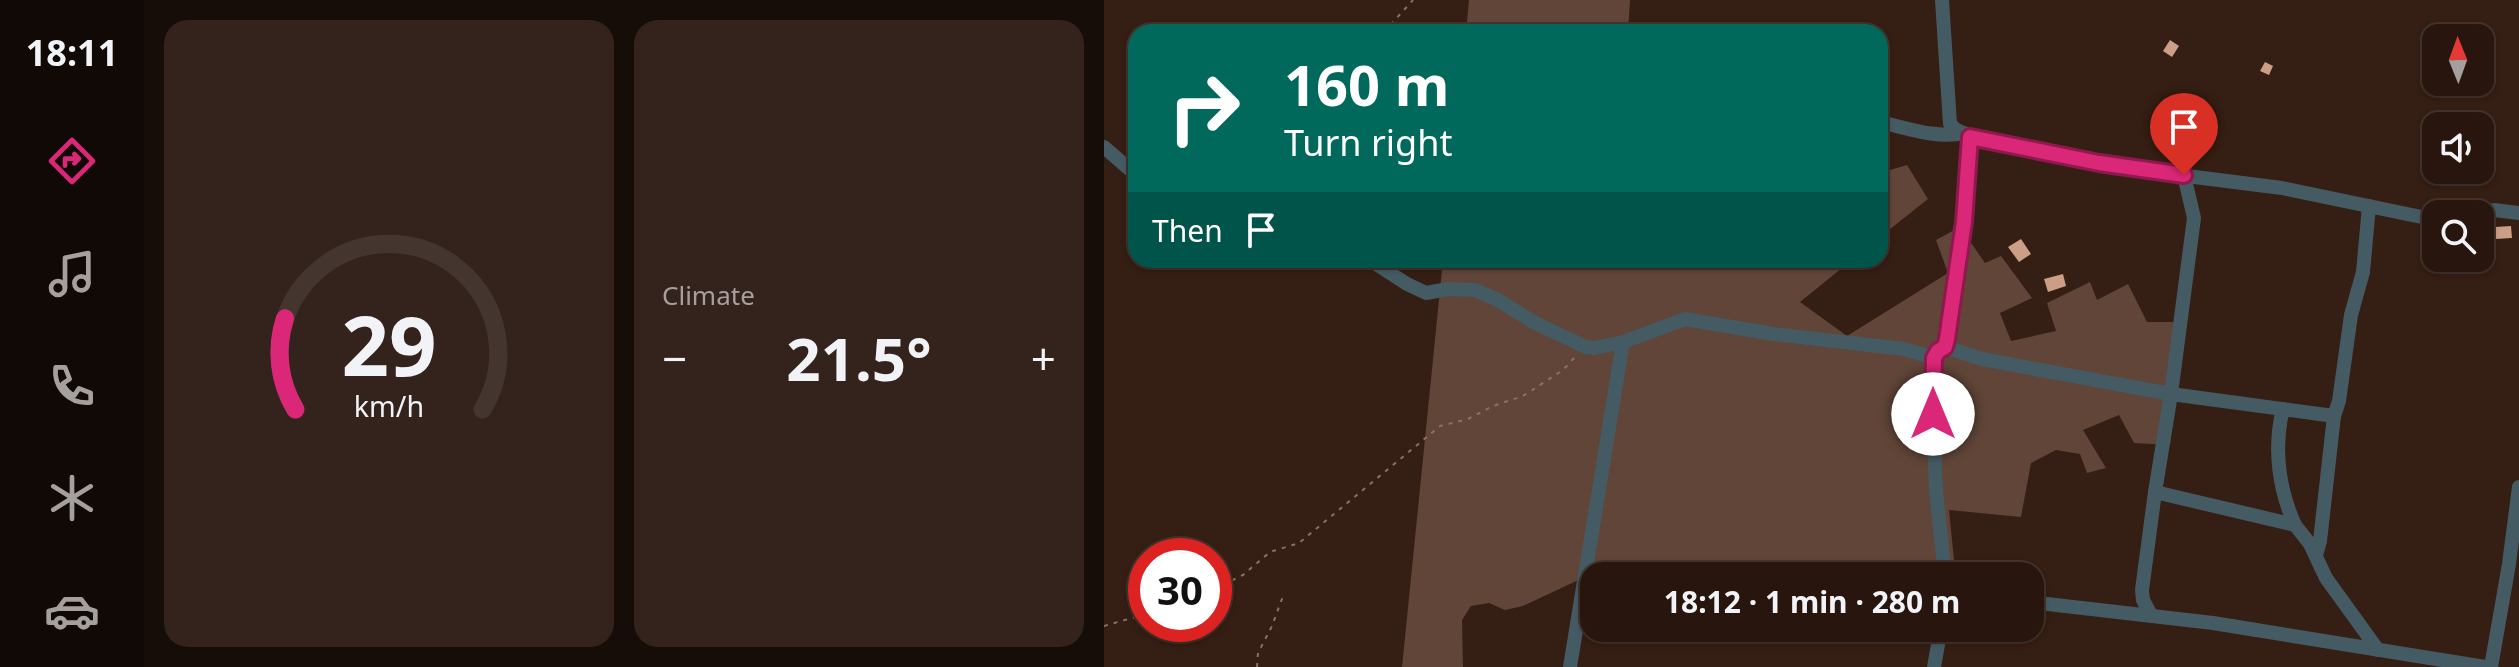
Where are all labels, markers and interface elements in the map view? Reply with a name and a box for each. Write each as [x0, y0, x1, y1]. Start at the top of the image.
north arrow [2422, 24, 2494, 96]
map controls [2422, 24, 2494, 272]
text: 18:11 [26, 28, 118, 77]
text: 160 m [1284, 46, 1449, 122]
icon: right [1152, 56, 1256, 160]
pin [2150, 93, 2218, 175]
icon: arrive [2162, 105, 2206, 149]
button: sound [2422, 112, 2494, 184]
text: Turn right [1284, 118, 1452, 167]
icon: directions [44, 133, 100, 189]
button: search [2422, 200, 2494, 272]
icon: arrive [1239, 208, 1283, 252]
text: Then [1152, 210, 1223, 251]
icon: music [44, 246, 100, 302]
text: Climate [662, 277, 755, 313]
text: 29 [341, 286, 437, 399]
text: 21.5° [786, 317, 932, 399]
text: − [662, 328, 687, 388]
text: + [1031, 328, 1056, 388]
icon: phone [44, 358, 100, 414]
position arrow [1891, 372, 1975, 456]
text: km/h [354, 386, 424, 425]
icon: climate [44, 470, 100, 526]
speed limit sign: 30 [1128, 538, 1232, 642]
text: 18:12 · 1 min · 280 m [1664, 581, 1960, 622]
icon: car [44, 583, 100, 639]

